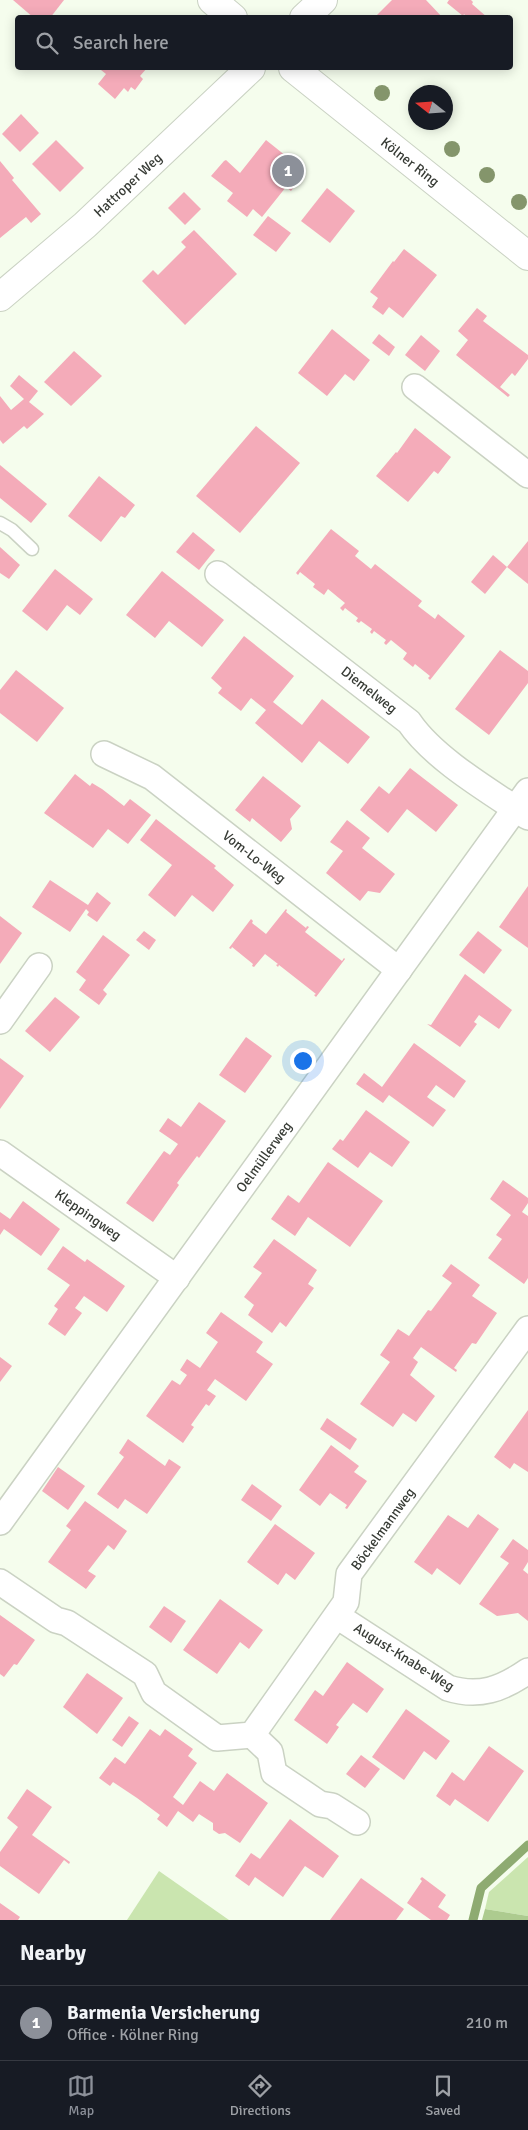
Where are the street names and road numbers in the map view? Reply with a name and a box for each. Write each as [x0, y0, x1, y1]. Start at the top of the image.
street label: Kölner Ring [377, 134, 443, 190]
street label: Hattroper Weg [90, 149, 166, 221]
street label: Diemelweg [338, 663, 400, 717]
street label: Vom-Lo-Weg [219, 827, 289, 887]
street label: Oelmüllerweg [232, 1118, 296, 1196]
street label: Kleppingweg [51, 1186, 125, 1244]
street label: Böckelmannweg [347, 1484, 419, 1574]
street label: August-Knabe-Weg [351, 1619, 457, 1695]

